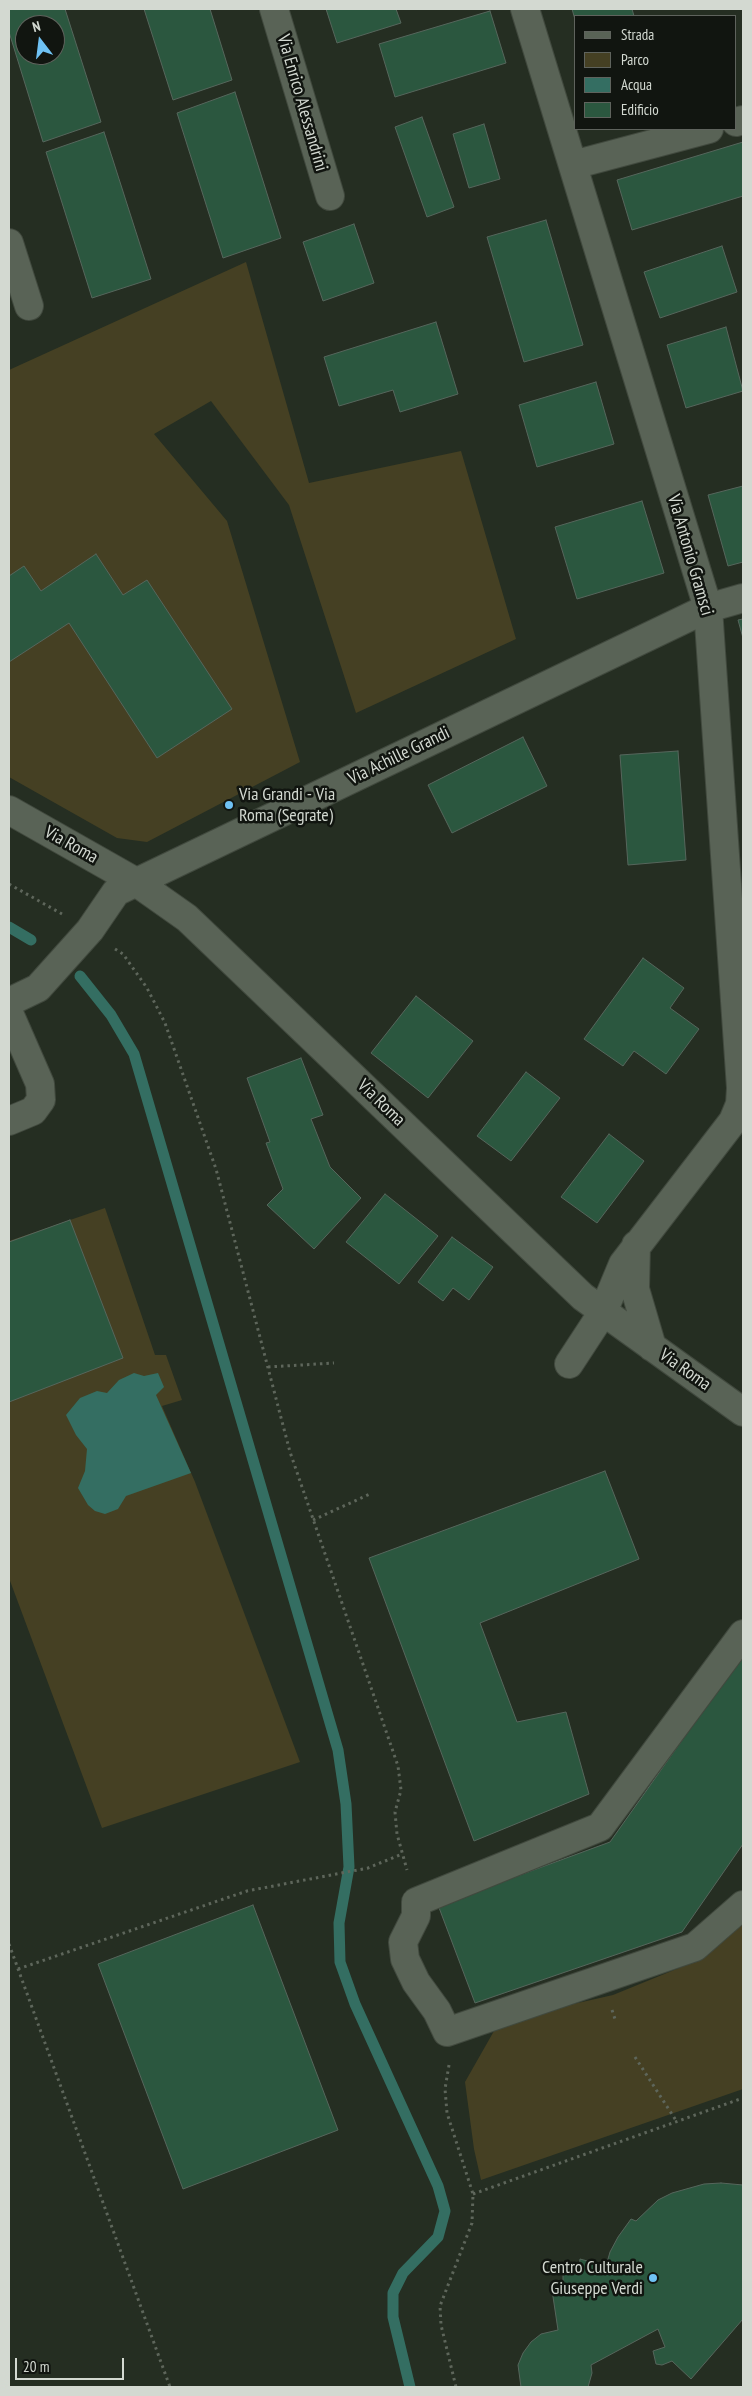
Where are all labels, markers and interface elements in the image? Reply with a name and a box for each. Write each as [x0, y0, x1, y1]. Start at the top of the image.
north arrow [15, 15, 65, 65]
legend [574, 15, 737, 130]
text: N [30, 17, 42, 36]
text: Strada [621, 25, 654, 44]
street label: Via Enrico Alessandrini [272, 32, 332, 174]
text: Parco [621, 50, 649, 69]
text: Acqua [621, 75, 652, 94]
text: Edificio [621, 100, 659, 119]
street label: Via Antonio Gramsci [662, 492, 718, 618]
street label: Via Achille Grandi [345, 722, 453, 790]
place label: Via Grandi - Via Roma (Segrate) [239, 784, 335, 826]
marker: Via Grandi - Via Roma (Segrate) [223, 799, 235, 811]
street label: Via Roma [40, 822, 102, 868]
street label: Via Roma [353, 1075, 409, 1131]
street label: Via Roma [655, 1345, 715, 1395]
place label: Centro Culturale Giuseppe Verdi [542, 2257, 643, 2300]
marker: Centro Culturale Giuseppe Verdi [647, 2272, 659, 2284]
scale bar [18, 2348, 126, 2380]
text: 20 m [23, 2357, 49, 2376]

